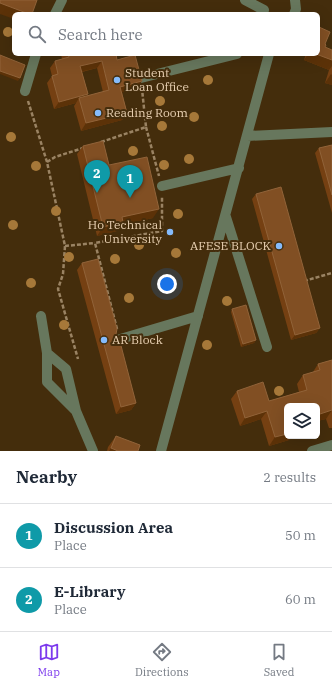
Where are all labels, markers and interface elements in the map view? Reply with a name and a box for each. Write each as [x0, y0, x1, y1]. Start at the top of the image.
search box [12, 12, 320, 56]
icon: search [26, 23, 48, 45]
text: Search here [58, 25, 143, 44]
place label: Student Loan Office [125, 65, 189, 94]
marker: Student Loan Office [112, 75, 122, 85]
place label: Reading Room [106, 105, 189, 120]
marker: Reading Room [93, 108, 103, 118]
pin: 2 [84, 160, 110, 193]
pin: 1 [117, 165, 143, 198]
place label: Ho Technical University [88, 217, 163, 246]
marker: Ho Technical University [165, 227, 175, 237]
place label: AFESE BLOCK [190, 238, 272, 253]
marker: AFESE BLOCK [274, 241, 284, 251]
your location [157, 274, 177, 294]
place label: AR Block [112, 332, 163, 347]
marker: AR Block [99, 335, 109, 345]
map controls [284, 403, 320, 439]
button: layers [284, 403, 320, 439]
text: Nearby [16, 466, 77, 488]
text: 2 results [263, 469, 316, 486]
text: Discussion Area [54, 518, 173, 537]
text: 1 [25, 527, 33, 544]
text: 50 m [285, 527, 316, 544]
text: Place [54, 537, 87, 554]
text: E-Library [54, 582, 126, 601]
text: 2 [25, 591, 33, 608]
text: 60 m [285, 591, 316, 608]
text: Place [54, 601, 87, 618]
tab: Map [38, 641, 60, 679]
tab: Directions [135, 641, 189, 679]
tab: Saved [264, 641, 294, 679]

